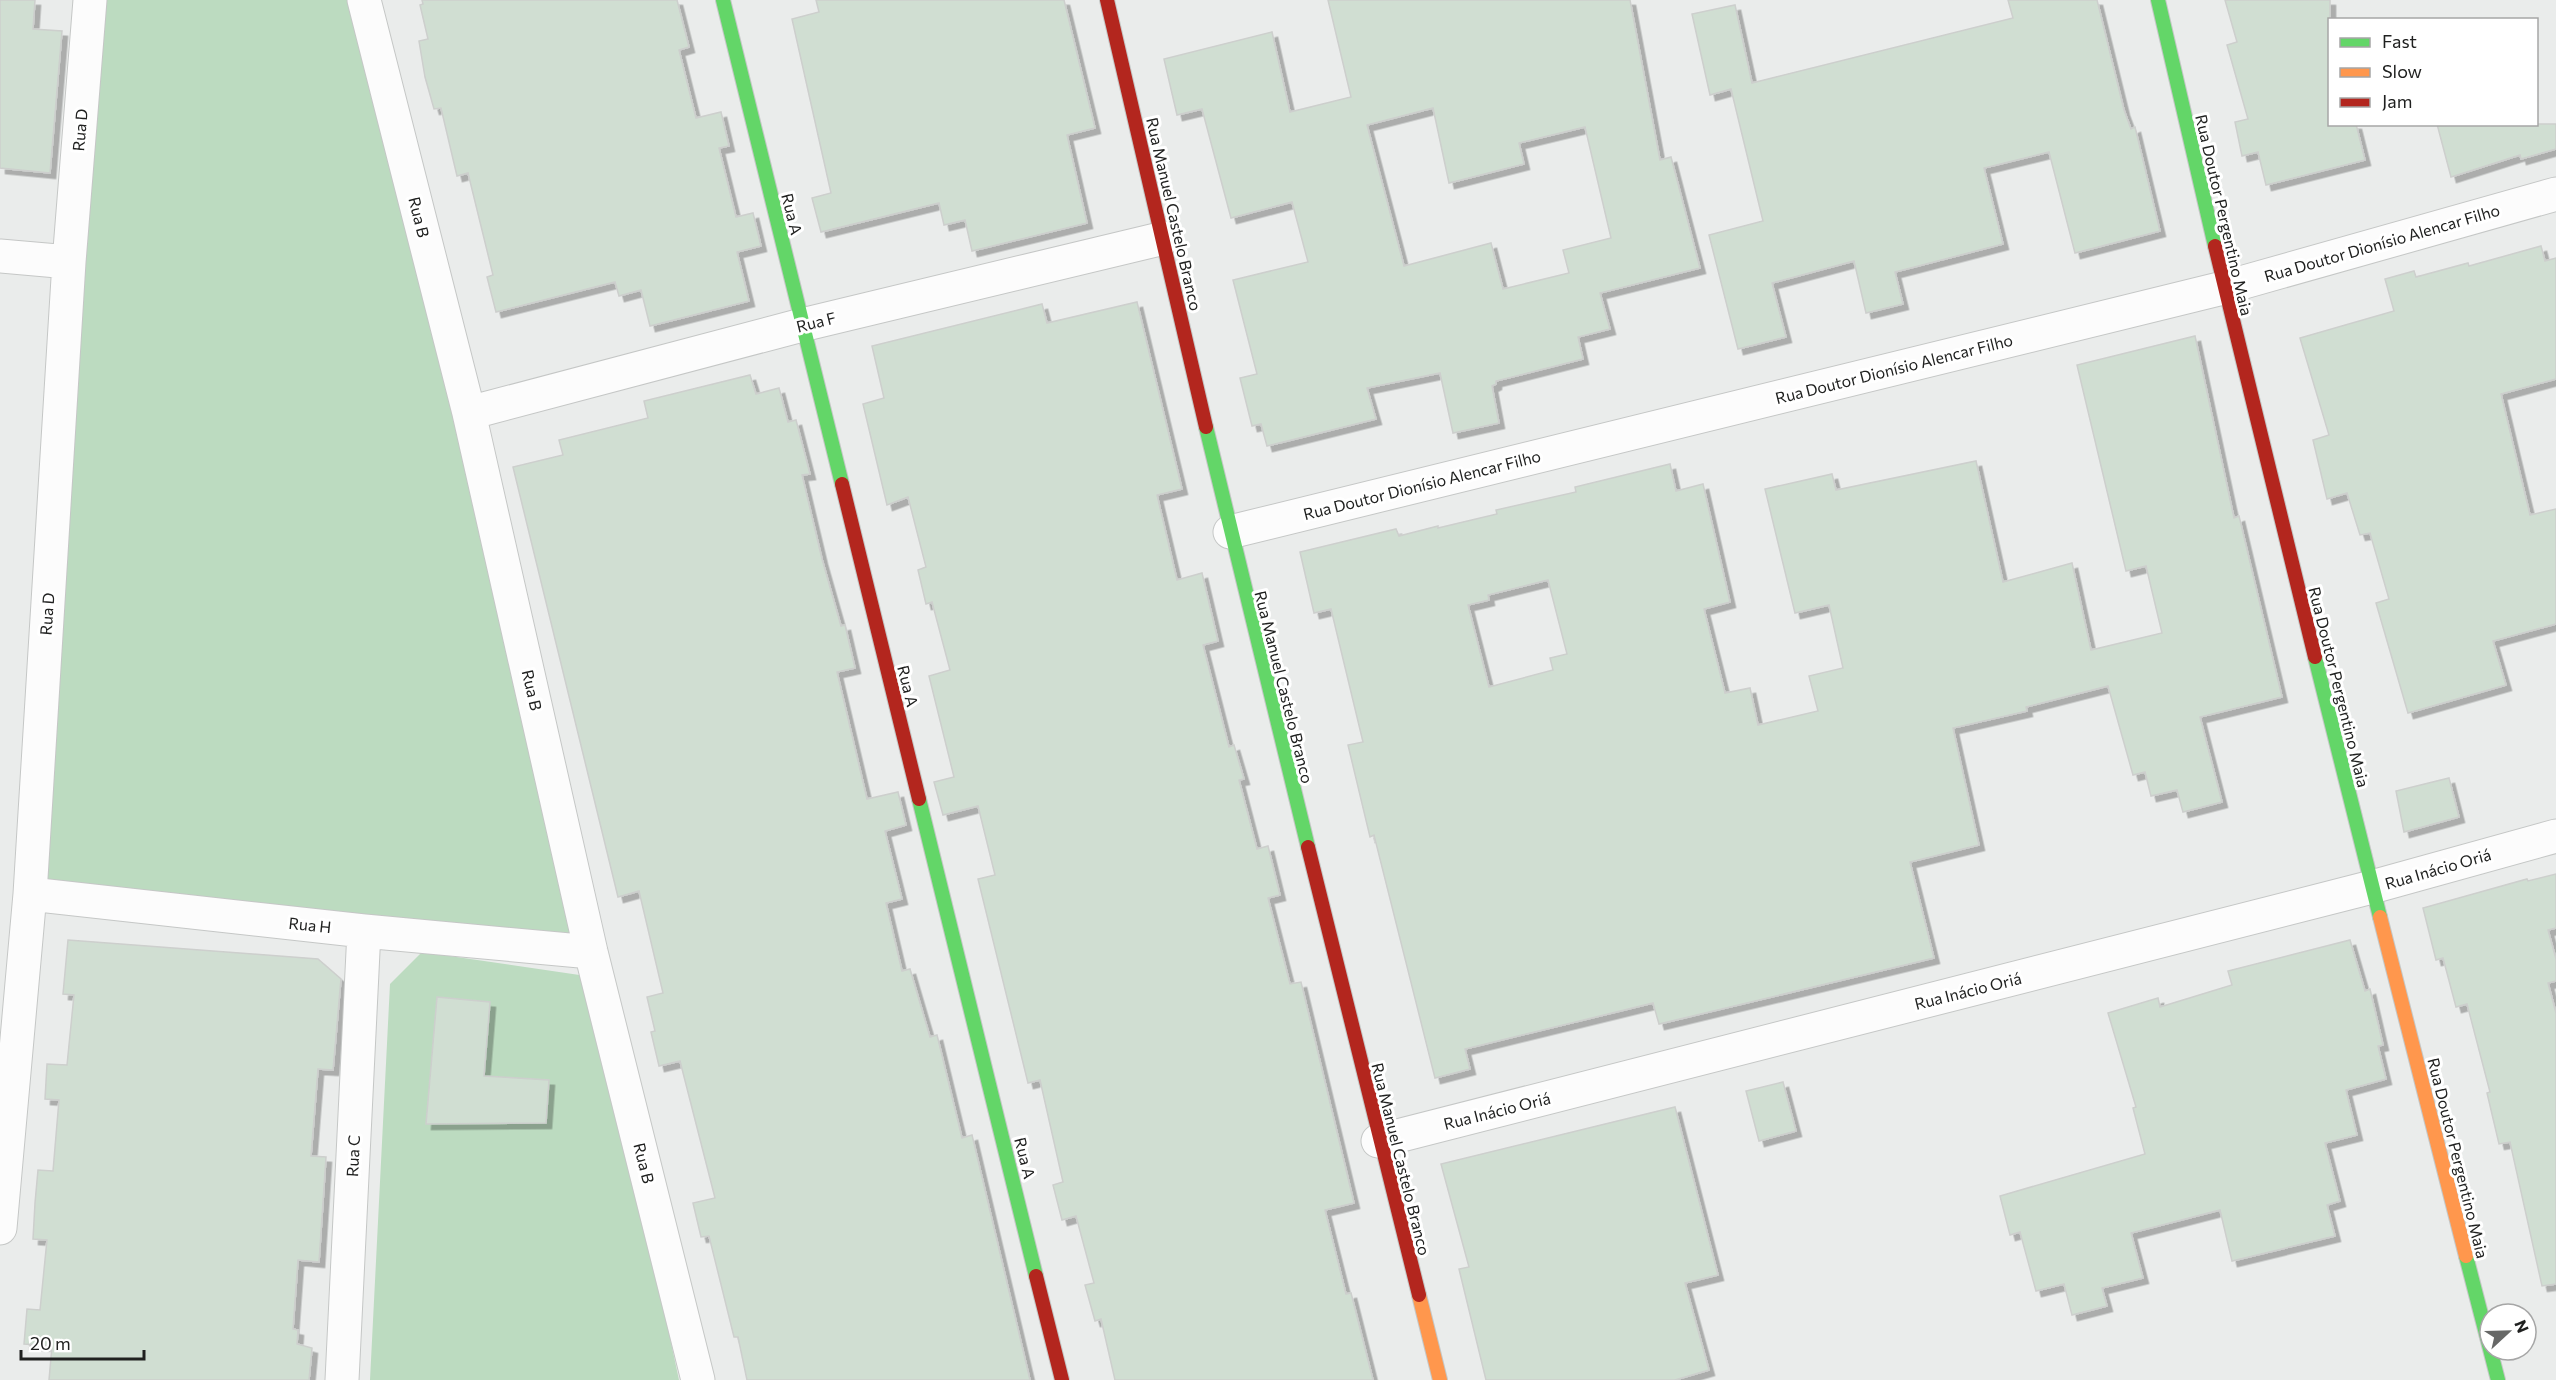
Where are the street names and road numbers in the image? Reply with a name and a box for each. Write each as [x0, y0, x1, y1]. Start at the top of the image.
street label: Rua D [68, 108, 91, 152]
street label: Rua Doutor Pergentino Maia [2192, 112, 2257, 317]
street label: Rua Manuel Castelo Branco [1143, 115, 1206, 312]
street label: Rua A [778, 191, 807, 237]
street label: Rua B [405, 195, 434, 239]
street label: Rua Doutor Dionísio Alencar Filho [2262, 200, 2502, 285]
street label: Rua F [794, 307, 838, 336]
street label: Rua Doutor Dionísio Alencar Filho [1773, 330, 2015, 407]
street label: Rua Doutor Dionísio Alencar Filho [1301, 446, 1543, 523]
street label: Rua Doutor Pergentino Maia [2305, 585, 2374, 789]
street label: Rua Manuel Castelo Branco [1251, 589, 1318, 785]
street label: Rua D [36, 592, 57, 636]
street label: Rua A [894, 663, 923, 709]
street label: Rua B [519, 668, 546, 712]
street label: Rua Inácio Oriá [2383, 844, 2493, 893]
street label: Rua H [288, 913, 332, 936]
street label: Rua Inácio Oriá [1912, 968, 2023, 1013]
street label: Rua Doutor Pergentino Maia [2424, 1056, 2493, 1260]
street label: Rua Manuel Castelo Branco [1368, 1061, 1435, 1257]
street label: Rua Inácio Oriá [1441, 1088, 1552, 1133]
street label: Rua C [342, 1134, 363, 1177]
street label: Rua A [1011, 1135, 1040, 1181]
street label: Rua B [630, 1141, 659, 1185]

